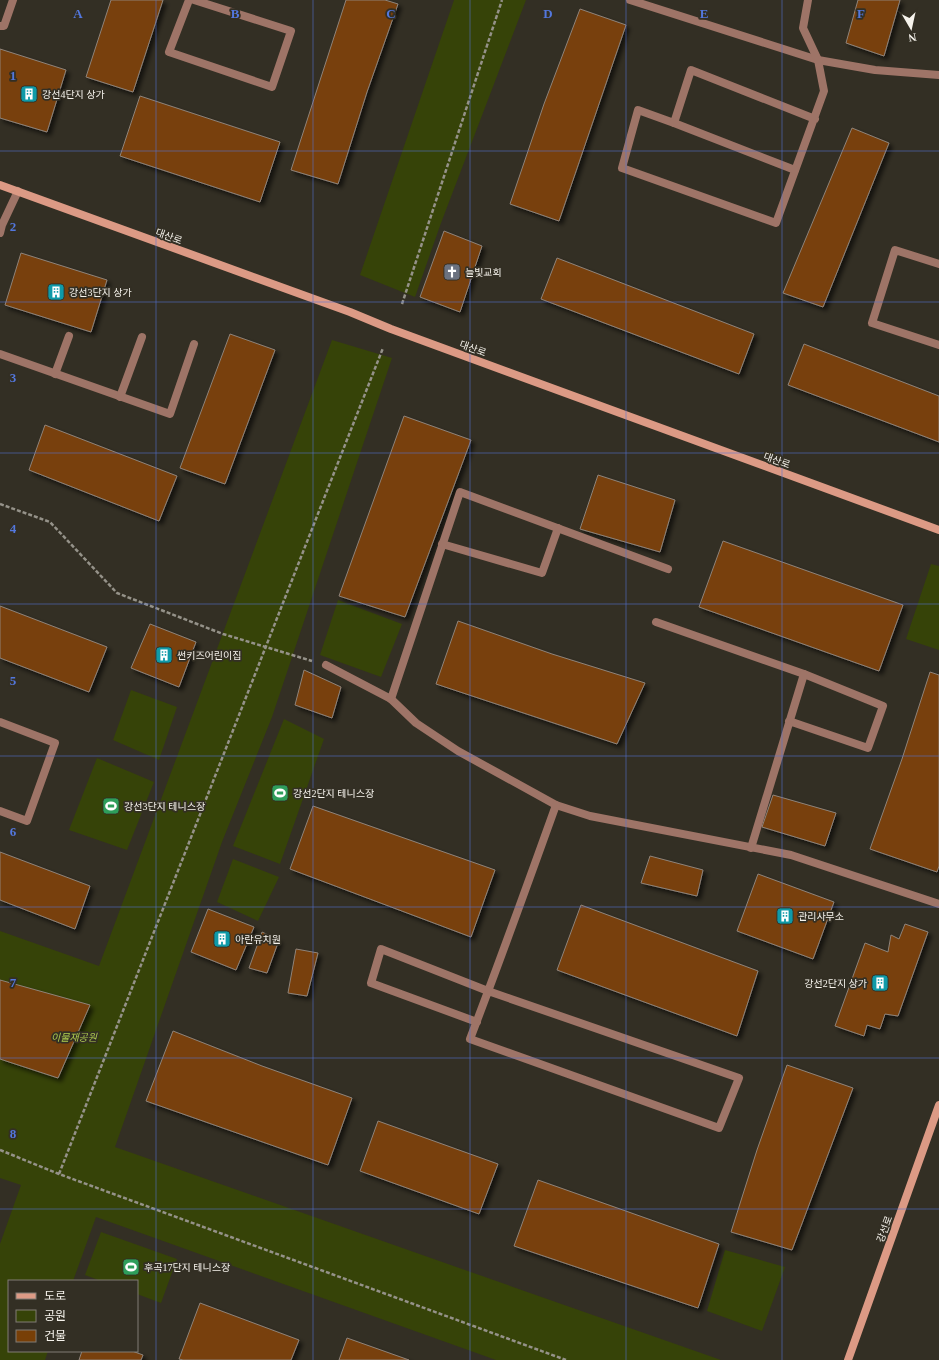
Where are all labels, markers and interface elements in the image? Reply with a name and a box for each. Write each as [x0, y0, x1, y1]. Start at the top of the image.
text: A [73, 6, 83, 21]
text: B [231, 6, 240, 21]
text: C [386, 6, 396, 21]
text: D [543, 6, 553, 21]
text: E [700, 6, 708, 21]
text: F [857, 6, 865, 21]
north arrow [891, 8, 931, 48]
text: N [908, 31, 917, 44]
text: 1 [10, 68, 16, 83]
building icon: 강선4단지 상가 [19, 84, 39, 104]
place label: 강선4단지 상가 [42, 89, 105, 100]
text: 2 [10, 219, 16, 234]
street label: 대산로 [154, 227, 184, 246]
church icon: 늘빛교회 [442, 262, 462, 282]
place label: 늘빛교회 [465, 267, 502, 278]
building icon: 강선3단지 상가 [46, 282, 66, 302]
place label: 강선3단지 상가 [69, 287, 132, 298]
street label: 대산로 [458, 339, 488, 358]
text: 3 [10, 370, 17, 385]
street label: 대산로 [762, 451, 792, 470]
text: 4 [10, 521, 17, 536]
building icon: 썬키즈어린이집 [154, 645, 174, 665]
place label: 썬키즈어린이집 [177, 650, 241, 661]
text: 5 [10, 673, 17, 688]
sports icon: 강선2단지 테니스장 [270, 783, 290, 803]
place label: 강선2단지 테니스장 [293, 788, 374, 799]
sports icon: 강선3단지 테니스장 [101, 796, 121, 816]
place label: 강선3단지 테니스장 [124, 801, 205, 812]
text: 6 [10, 824, 17, 839]
building icon: 관리사무소 [775, 906, 795, 926]
place label: 관리사무소 [798, 911, 844, 922]
building icon: 아란유치원 [212, 929, 232, 949]
place label: 아란유치원 [235, 934, 281, 945]
building icon: 강선2단지 상가 [870, 973, 890, 993]
text: 7 [10, 975, 17, 990]
place label: 강선2단지 상가 [804, 978, 867, 989]
park label: 이물재공원 [51, 1032, 98, 1043]
text: 8 [10, 1126, 17, 1141]
street label: 강선로 [875, 1214, 894, 1244]
sports icon: 후곡17단지 테니스장 [121, 1257, 141, 1277]
place label: 후곡17단지 테니스장 [144, 1262, 230, 1273]
legend [8, 1280, 138, 1352]
text: 도로 [44, 1289, 66, 1303]
text: 공원 [44, 1309, 66, 1323]
text: 건물 [44, 1329, 66, 1343]

